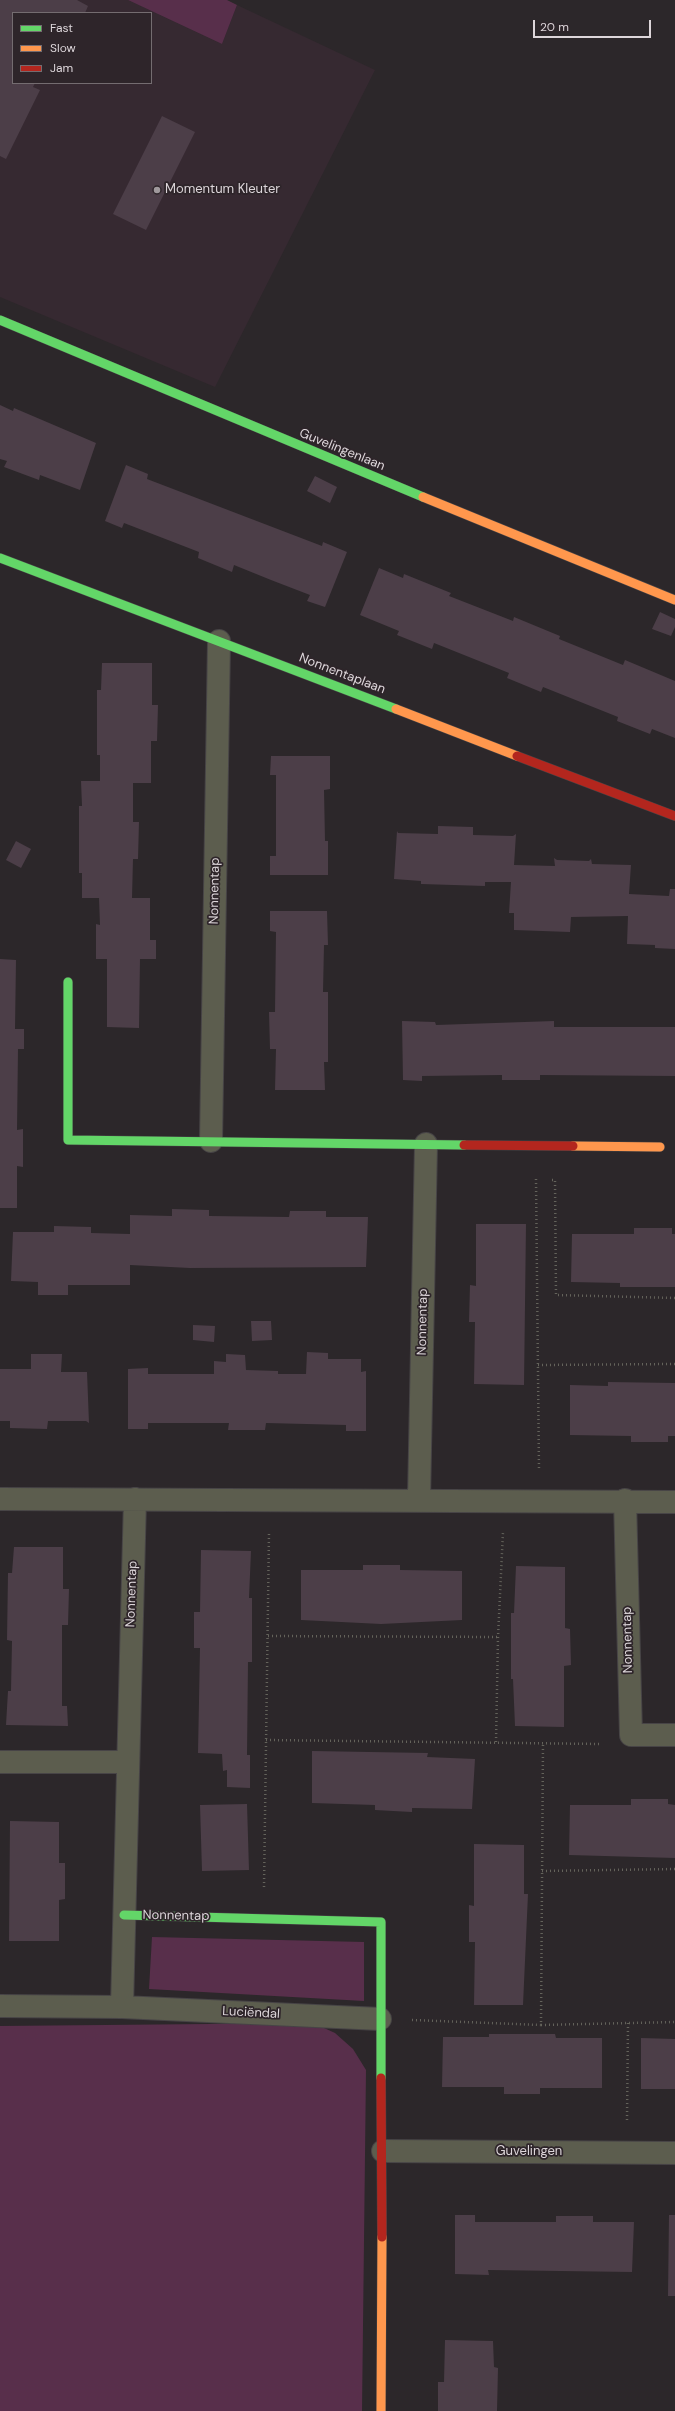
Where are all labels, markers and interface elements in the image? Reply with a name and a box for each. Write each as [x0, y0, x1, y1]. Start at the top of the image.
legend [12, 12, 152, 84]
scale bar [535, 12, 653, 38]
text: 20 m [540, 19, 569, 35]
text: Fast [50, 20, 73, 36]
text: Slow [50, 40, 76, 56]
text: Jam [50, 60, 73, 76]
place label: Momentum Kleuter [165, 182, 280, 198]
marker: Momentum Kleuter [152, 185, 162, 195]
street label: Guvelingenlaan [297, 426, 387, 474]
street label: Nonnentaplaan [297, 650, 387, 698]
street label: Nonnentap [207, 857, 223, 925]
street label: Nonnentap [415, 1288, 431, 1356]
street label: Nonnentap [123, 1560, 141, 1628]
street label: Nonnentap [620, 1606, 636, 1674]
street label: Nonnentap [142, 1908, 210, 1924]
street label: Luciëndal [222, 2004, 280, 2022]
street label: Guvelingen [496, 2144, 562, 2160]

